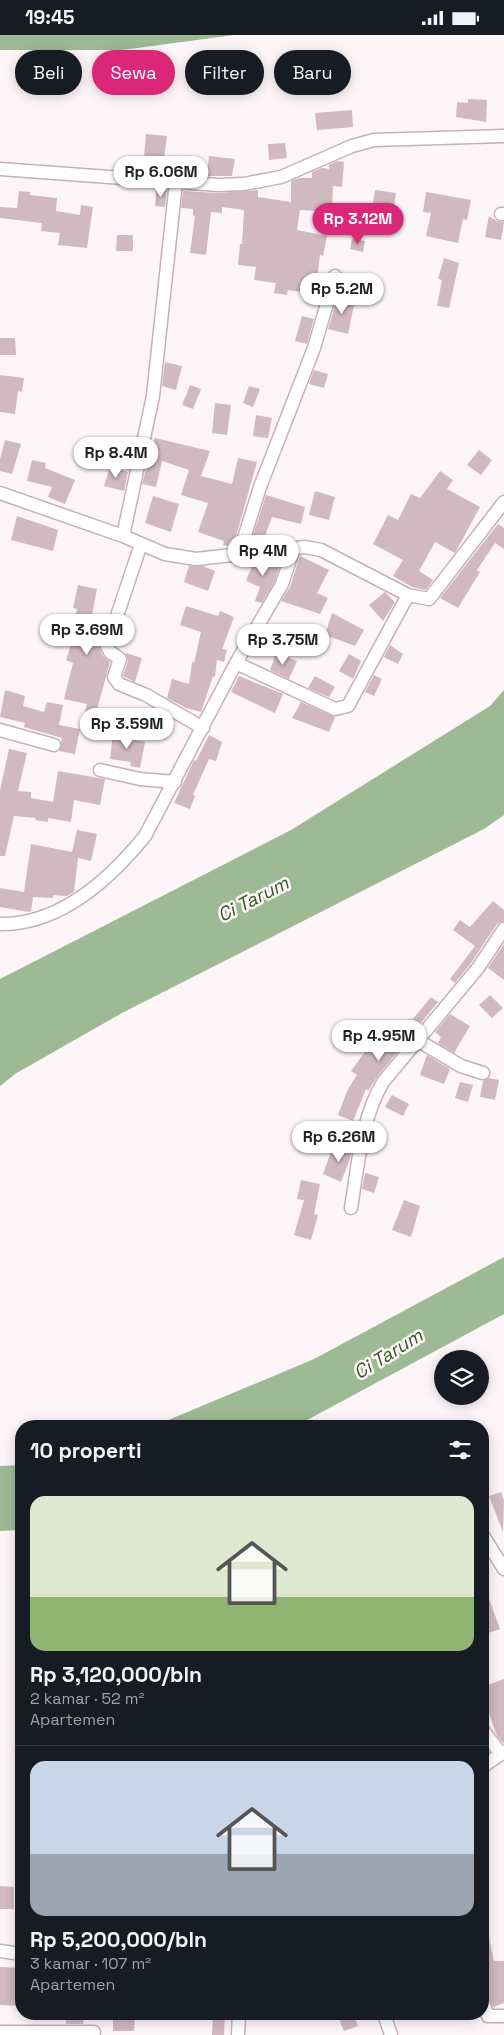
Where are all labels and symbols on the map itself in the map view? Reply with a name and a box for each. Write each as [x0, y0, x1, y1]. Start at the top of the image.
pin: Rp 6.06M [109, 155, 213, 198]
pin: Rp 3.12M [306, 203, 410, 245]
pin: Rp 5.2M [296, 273, 388, 315]
pin: Rp 8.4M [70, 437, 162, 479]
pin: Rp 4M [228, 535, 298, 577]
pin: Rp 3.69M [35, 613, 139, 656]
pin: Rp 3.75M [231, 623, 335, 666]
pin: Rp 3.59M [75, 707, 179, 750]
water label: Ci Tarum [213, 870, 293, 928]
pin: Rp 4.95M [327, 1019, 431, 1062]
pin: Rp 6.26M [287, 1121, 391, 1163]
water label: Ci Tarum [349, 1323, 428, 1385]

